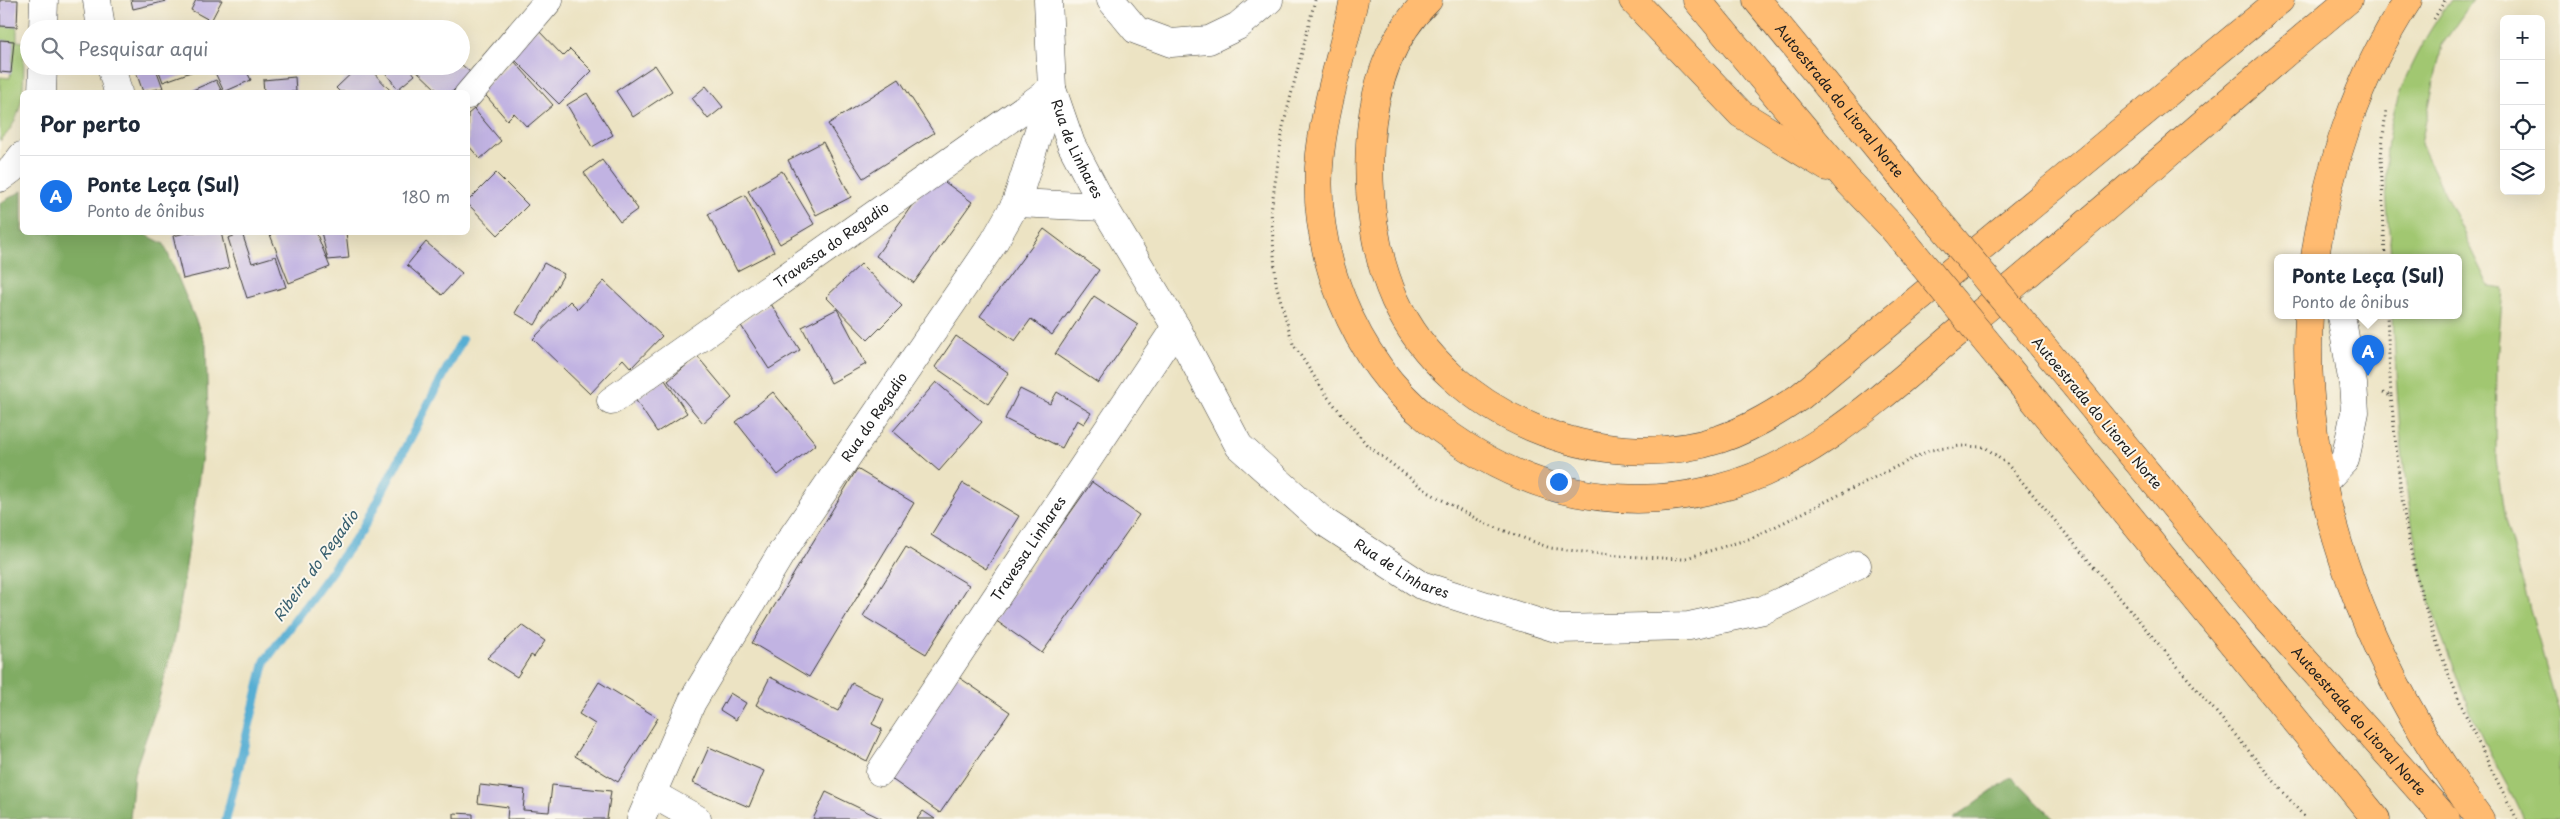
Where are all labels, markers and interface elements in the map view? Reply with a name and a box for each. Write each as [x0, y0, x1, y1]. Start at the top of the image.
map controls [2500, 15, 2545, 195]
button: + [2500, 15, 2545, 60]
street label: Autoestrada do Litoral Norte [1770, 19, 1909, 182]
search box [20, 20, 470, 75]
icon: search [38, 34, 66, 62]
text: Pesquisar aqui [78, 34, 208, 62]
button: − [2500, 60, 2545, 105]
street label: Rua de Linhares [1046, 96, 1109, 202]
button: locate [2500, 105, 2545, 150]
text: Por perto [40, 107, 140, 139]
button: layers [2500, 150, 2545, 195]
text: Ponte Leça (Sul) [87, 170, 240, 198]
text: A [50, 184, 62, 208]
text: 180 m [402, 184, 450, 208]
street label: Travessa do Regadio [769, 196, 893, 293]
text: Ponto de ônibus [87, 198, 204, 222]
popup [2274, 254, 2462, 319]
text: Ponte Leça (Sul) [2292, 261, 2444, 289]
text: Ponto de ônibus [2292, 289, 2409, 313]
street label: Autoestrada do Litoral Norte [2027, 332, 2168, 493]
pin: A [2352, 335, 2384, 376]
street label: Rua do Regadio [836, 368, 912, 466]
your location [1546, 469, 1572, 495]
street label: Travessa Linhares [985, 492, 1071, 605]
water label: Ribeira do Regadio [266, 504, 364, 626]
street label: Rua de Linhares [1350, 533, 1452, 603]
street label: Autoestrada do Litoral Norte [2287, 642, 2431, 800]

